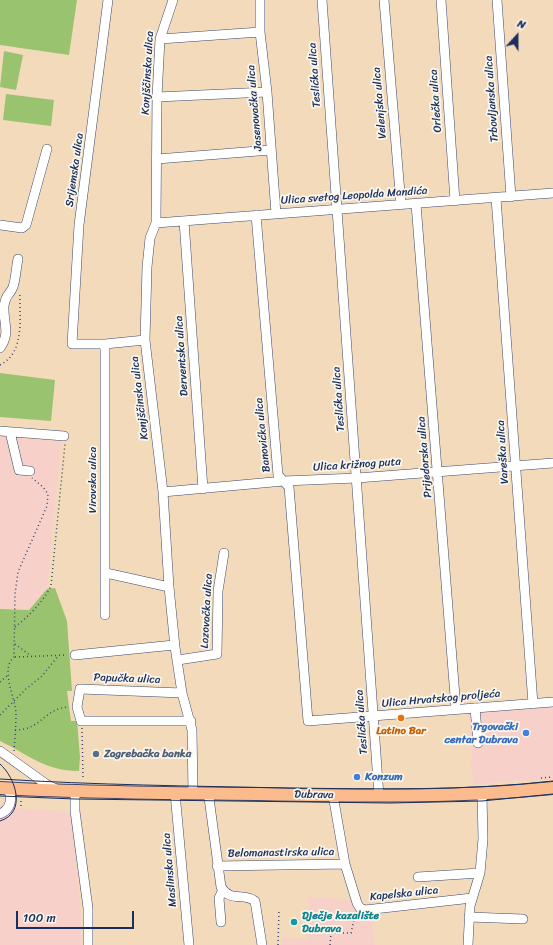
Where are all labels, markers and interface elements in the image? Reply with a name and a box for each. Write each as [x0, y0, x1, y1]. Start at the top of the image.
text: N [515, 14, 528, 35]
north arrow [497, 16, 537, 56]
street label: Konjščinska ulica [139, 31, 157, 115]
street label: Teslićka ulica [306, 42, 324, 108]
street label: Trbovljanska ulica [482, 55, 502, 143]
street label: Jasenovačka ulica [245, 64, 265, 152]
street label: Velenjska ulica [370, 67, 390, 139]
street label: Orlečka ulica [427, 69, 445, 133]
street label: Srijemska ulica [63, 132, 87, 208]
street label: Ulica svetog Leopolda Mandića [280, 184, 428, 208]
street label: Derventska ulica [173, 315, 191, 397]
street label: Konjščinska ulica [128, 356, 152, 440]
street label: Teslićka ulica [330, 366, 348, 432]
street label: Banovićka ulica [253, 397, 273, 473]
street label: Prijedorska ulica [415, 416, 435, 498]
street label: Vareška ulica [494, 420, 512, 484]
street label: Virovska ulica [86, 447, 100, 513]
street label: Ulica križnog puta [313, 455, 401, 475]
street label: Lozovačka ulica [198, 573, 216, 649]
street label: Papučka ulica [93, 671, 161, 687]
street label: Ulica Hrvatskog proljeća [381, 687, 501, 711]
street label: Teslićka ulica [353, 689, 371, 755]
marker: Latino Bar [396, 713, 406, 723]
place label: Trgovački centar Dubrava [444, 720, 518, 746]
place label: Latino Bar [376, 724, 426, 738]
marker: Trgovački centar Dubrava [521, 728, 531, 738]
place label: Zagrebačka banka [104, 747, 191, 761]
marker: Zagrebačka banka [91, 749, 101, 759]
place label: Konzum [365, 770, 403, 784]
marker: Konzum [352, 772, 362, 782]
street label: Dubrava [294, 788, 334, 802]
street label: Maslinska ulica [160, 833, 180, 907]
street label: Belomanastirska ulica [228, 845, 334, 861]
street label: Kapelska ulica [369, 884, 439, 904]
scale bar [18, 903, 136, 929]
text: 100 m [23, 907, 56, 929]
place label: Dječje kazalište Dubrava [302, 909, 379, 935]
marker: Dječje kazalište Dubrava [289, 917, 299, 927]

